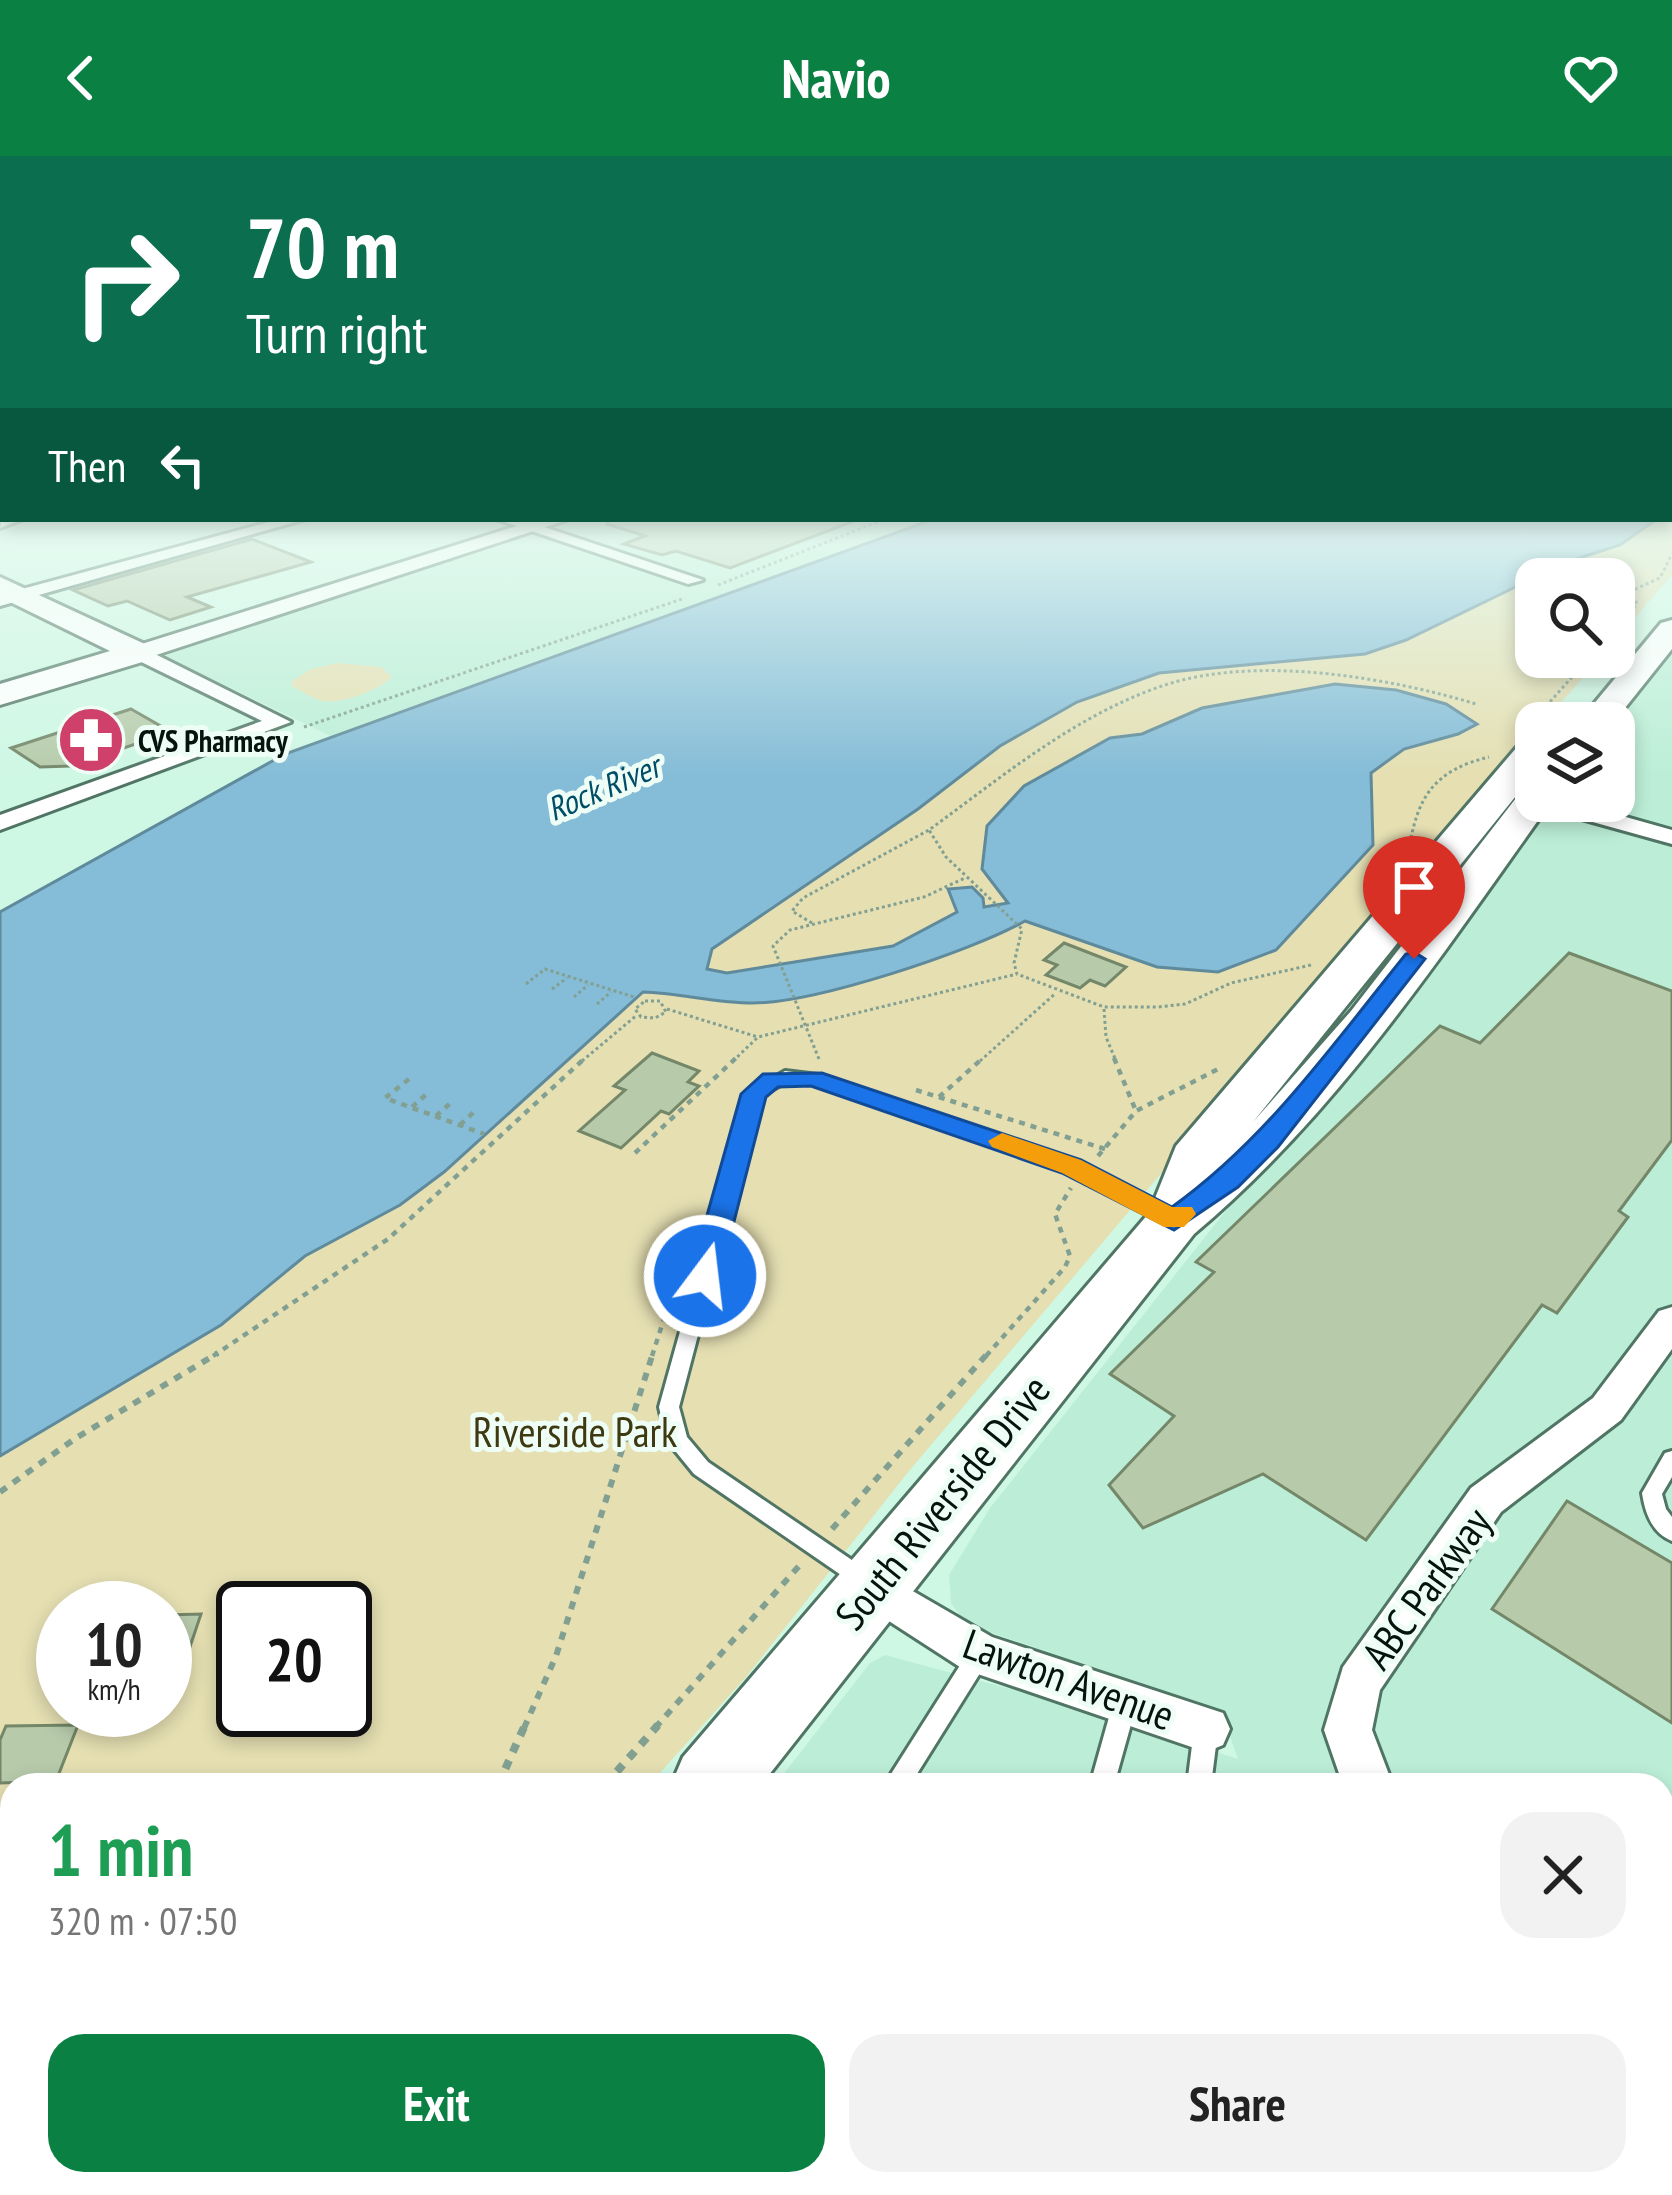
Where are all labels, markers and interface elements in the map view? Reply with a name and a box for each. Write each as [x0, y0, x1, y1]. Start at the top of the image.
text: Navio [781, 43, 891, 113]
icon: back [48, 45, 114, 111]
icon: heart [1558, 45, 1624, 111]
text: 70 m [246, 192, 399, 301]
icon: right [48, 204, 204, 360]
text: Turn right [246, 298, 427, 368]
icon: left [150, 432, 216, 498]
text: Then [48, 436, 126, 494]
map controls [1515, 558, 1635, 822]
button: search [1515, 558, 1635, 678]
button: layers [1515, 702, 1635, 822]
pharmacy icon: CVS Pharmacy [56, 705, 126, 775]
place label: CVS Pharmacy [138, 721, 289, 760]
water label: Rock River [540, 743, 669, 830]
pin [1363, 836, 1465, 959]
icon: arrive [1381, 854, 1447, 920]
position arrow [642, 1213, 768, 1339]
street label: South Riverside Drive [823, 1364, 1061, 1640]
park label: Riverside Park [473, 1404, 677, 1459]
street label: ABC Parkway [1349, 1496, 1503, 1679]
speed limit sign: 20 [216, 1581, 372, 1737]
text: 10 [85, 1605, 143, 1683]
street label: Lawton Avenue [956, 1615, 1182, 1743]
text: km/h [87, 1669, 141, 1708]
text: 1 min [48, 1803, 193, 1896]
button: close [1500, 1812, 1626, 1938]
text: 320 m · 07:50 [48, 1895, 237, 1946]
button: Exit [48, 2034, 825, 2172]
button: Share [849, 2034, 1626, 2172]

